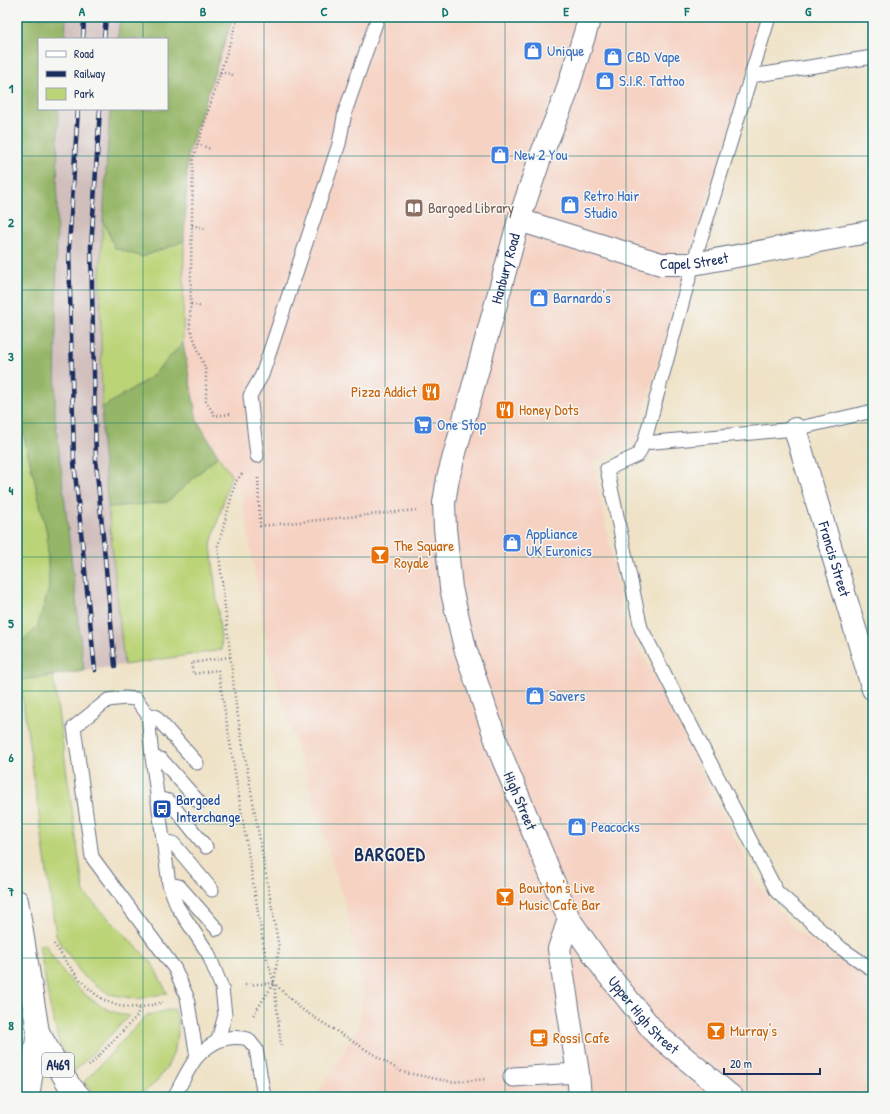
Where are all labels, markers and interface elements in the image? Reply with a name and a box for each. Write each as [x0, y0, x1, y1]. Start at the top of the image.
text: A [79, 2, 86, 20]
text: B [200, 2, 207, 20]
text: C [320, 2, 328, 20]
text: D [442, 2, 449, 20]
text: E [563, 2, 569, 20]
text: F [684, 2, 691, 20]
text: G [805, 2, 812, 20]
legend [38, 38, 168, 110]
shop icon: Unique [522, 40, 544, 62]
place label: Unique [547, 40, 584, 61]
text: Road [74, 45, 94, 62]
shop icon: CBD Vape [602, 46, 624, 68]
place label: CBD Vape [627, 46, 680, 67]
text: Railway [74, 65, 105, 82]
shop icon: S.I.R. Tattoo [594, 70, 616, 92]
place label: S.I.R. Tattoo [619, 70, 685, 91]
text: 1 [9, 79, 14, 97]
text: Park [74, 85, 94, 102]
shop icon: New 2 You [489, 144, 511, 166]
place label: New 2 You [514, 144, 568, 165]
place label: Retro Hair Studio [584, 185, 639, 223]
shop icon: Retro Hair Studio [559, 194, 581, 216]
library icon: Bargoed Library [403, 197, 425, 219]
place label: Bargoed Library [428, 197, 514, 218]
text: 2 [8, 213, 15, 231]
street label: Hanbury Road [485, 231, 525, 306]
street label: Capel Street [660, 247, 731, 274]
shop icon: Barnardo's [528, 287, 550, 309]
place label: Barnardo's [553, 287, 611, 308]
text: 3 [8, 347, 14, 365]
place label: Pizza Addict [351, 381, 418, 402]
restaurant icon: Pizza Addict [420, 381, 442, 403]
restaurant icon: Honey Dots [494, 399, 516, 421]
place label: Honey Dots [519, 399, 579, 420]
supermarket icon: One Stop [412, 414, 434, 436]
place label: One Stop [437, 414, 487, 435]
text: 4 [9, 481, 14, 499]
street label: Francis Street [813, 518, 856, 600]
place label: Appliance UK Euronics [526, 523, 592, 561]
shop icon: Appliance UK Euronics [501, 532, 523, 554]
place label: The Square Royale [394, 535, 454, 573]
bar icon: The Square Royale [369, 544, 391, 566]
text: 5 [8, 614, 14, 632]
shop icon: Savers [524, 685, 546, 707]
place label: Savers [549, 685, 586, 706]
text: 6 [8, 748, 14, 766]
street label: High Street [499, 768, 543, 834]
place label: Bargoed Interchange [176, 789, 241, 827]
bus stop icon: Bargoed Interchange [151, 798, 173, 820]
shop icon: Peacocks [566, 816, 588, 838]
place label: Peacocks [591, 816, 640, 837]
district label: BARGOED [354, 841, 426, 867]
place label: Bourton's Live Music Cafe Bar [519, 877, 601, 915]
text: 7 [7, 882, 15, 900]
bar icon: Bourton's Live Music Cafe Bar [494, 886, 516, 908]
street label: Upper High Street [603, 972, 684, 1059]
text: 8 [8, 1016, 14, 1034]
bar icon: Murray's [705, 1020, 727, 1042]
place label: Murray's [730, 1020, 777, 1041]
cafe icon: Rossi Cafe [528, 1027, 550, 1049]
place label: Rossi Cafe [553, 1027, 610, 1048]
scale bar [724, 1050, 820, 1076]
road number: A469 [42, 1053, 74, 1077]
text: 20 m [730, 1055, 752, 1072]

